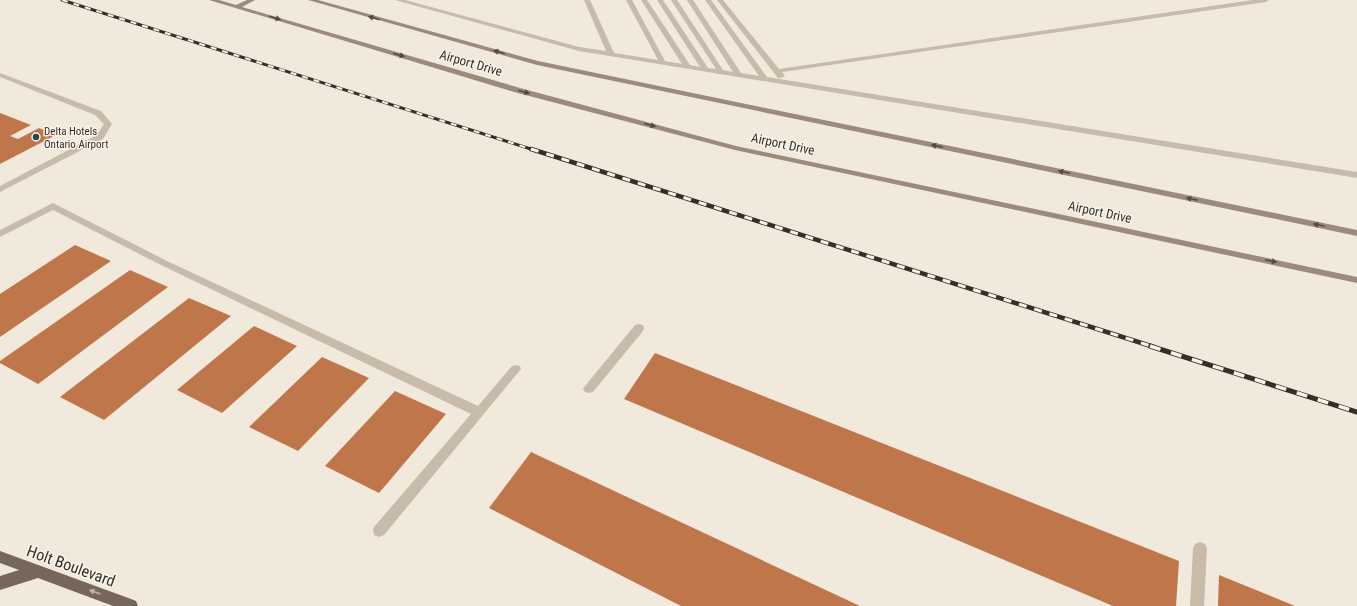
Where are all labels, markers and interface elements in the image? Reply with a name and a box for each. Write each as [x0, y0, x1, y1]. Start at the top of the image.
one-way arrow [368, 14, 380, 20]
one-way arrow [269, 15, 281, 21]
street label: Airport Drive [438, 47, 504, 79]
one-way arrow [493, 49, 505, 55]
one-way arrow [394, 52, 406, 58]
one-way arrow [518, 89, 530, 95]
one-way arrow [644, 122, 656, 128]
place label: Delta Hotels Ontario Airport [44, 125, 108, 151]
street label: Airport Drive [750, 130, 816, 158]
marker: Delta Hotels Ontario Airport [31, 132, 41, 142]
one-way arrow [931, 143, 943, 149]
one-way arrow [1058, 169, 1070, 175]
one-way arrow [1185, 196, 1198, 202]
street label: Airport Drive [1067, 198, 1133, 226]
one-way arrow [1313, 222, 1325, 228]
one-way arrow [1265, 259, 1277, 265]
street label: Holt Boulevard [24, 541, 118, 591]
one-way arrow [88, 589, 100, 595]

